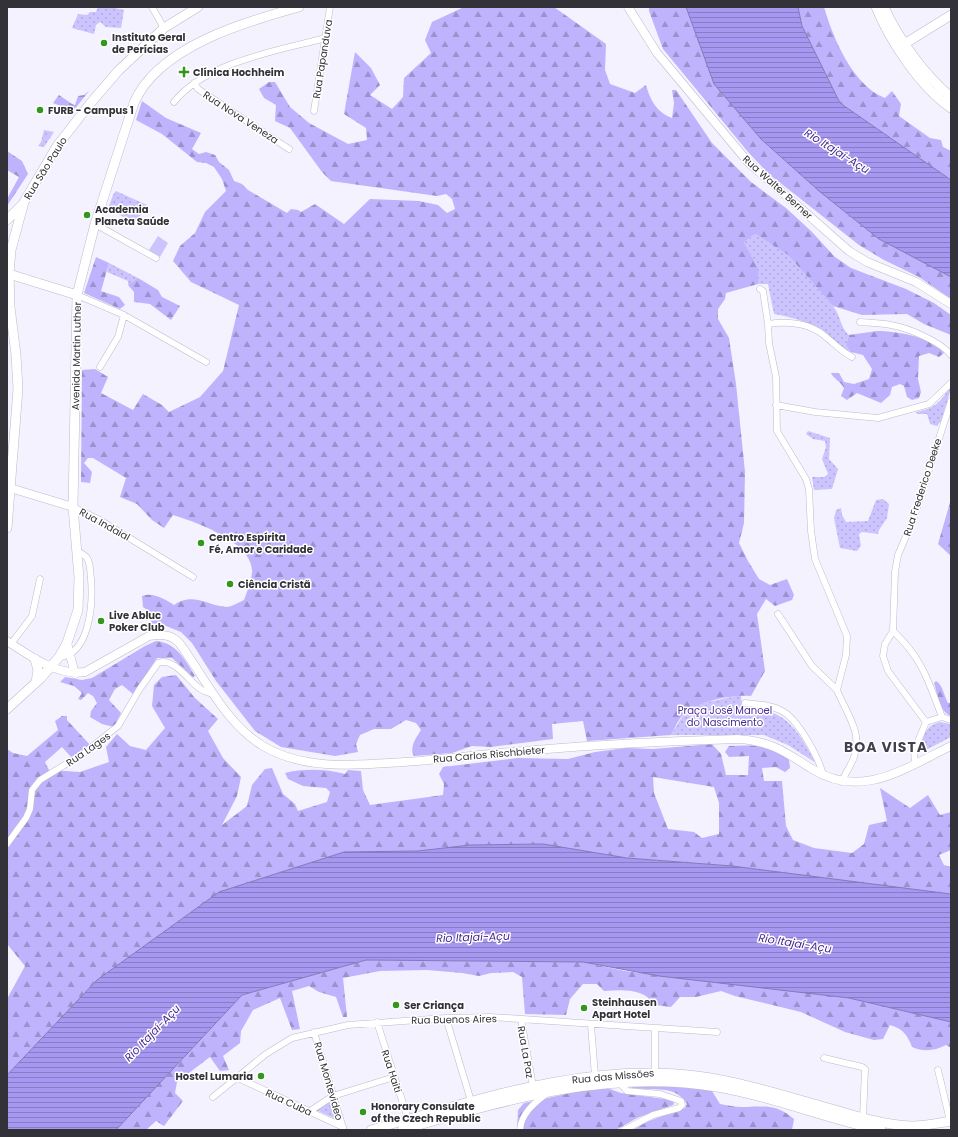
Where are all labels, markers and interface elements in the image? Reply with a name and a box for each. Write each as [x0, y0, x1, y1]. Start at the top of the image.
street label: Rua Papanduva [309, 18, 336, 100]
place label: Instituto Geral de Perícias [112, 30, 185, 57]
marker: Instituto Geral de Perícias [99, 38, 109, 48]
place label: Clínica Hochheim [193, 65, 285, 80]
marker: Clínica Hochheim [178, 66, 190, 78]
street label: Rua Nova Veneza [200, 87, 281, 147]
place label: FURB - Campus 1 [48, 103, 134, 118]
marker: FURB - Campus 1 [35, 105, 45, 115]
water label: Rio Itajaí-Açu [801, 125, 873, 177]
street label: Rua São Paulo [20, 134, 71, 203]
street label: Rua Walter Berner [739, 152, 816, 223]
place label: Academia Planeta Saúde [95, 202, 169, 229]
marker: Academia Planeta Saúde [82, 210, 92, 220]
street label: Avenida Martin Luther [68, 301, 85, 410]
street label: Rua Frederico Deeke [900, 436, 945, 538]
street label: Rua Indaial [77, 504, 133, 545]
place label: Centro Espírita Fé, Amor e Caridade [209, 530, 313, 557]
marker: Centro Espírita Fé, Amor e Caridade [196, 538, 206, 548]
place label: Ciência Cristã [238, 577, 311, 592]
marker: Ciência Cristã [225, 579, 235, 589]
place label: Live Abluc Poker Club [109, 608, 165, 635]
marker: Live Abluc Poker Club [96, 616, 106, 626]
park label: Praça José Manoel do Nascimento [678, 703, 772, 730]
street label: Rua Lages [63, 729, 114, 770]
district label: BOA VISTA [844, 737, 928, 757]
street label: Rua Carlos Rischbieter [433, 742, 546, 767]
water label: Rio Itajaí-Açu [436, 928, 510, 946]
water label: Rio Itajaí-Açu [757, 929, 833, 957]
place label: Steinhausen Apart Hotel [592, 995, 657, 1022]
place label: Ser Criança [404, 998, 464, 1013]
marker: Ser Criança [391, 1000, 401, 1010]
water label: Rio Itajaí-Açu [121, 1001, 183, 1065]
marker: Steinhausen Apart Hotel [579, 1003, 589, 1013]
street label: Rua Buenos Aires [411, 1011, 497, 1028]
street label: Rua La Paz [514, 1025, 538, 1080]
street label: Rua Montevideo [310, 1040, 347, 1122]
street label: Rua Haiti [378, 1048, 405, 1094]
street label: Rua das Missões [571, 1065, 655, 1088]
place label: Hostel Lumaria [176, 1069, 253, 1084]
marker: Hostel Lumaria [256, 1071, 266, 1081]
street label: Rua Cuba [263, 1085, 314, 1120]
place label: Honorary Consulate of the Czech Republic [371, 1099, 481, 1126]
marker: Honorary Consulate of the Czech Republic [358, 1107, 368, 1117]

